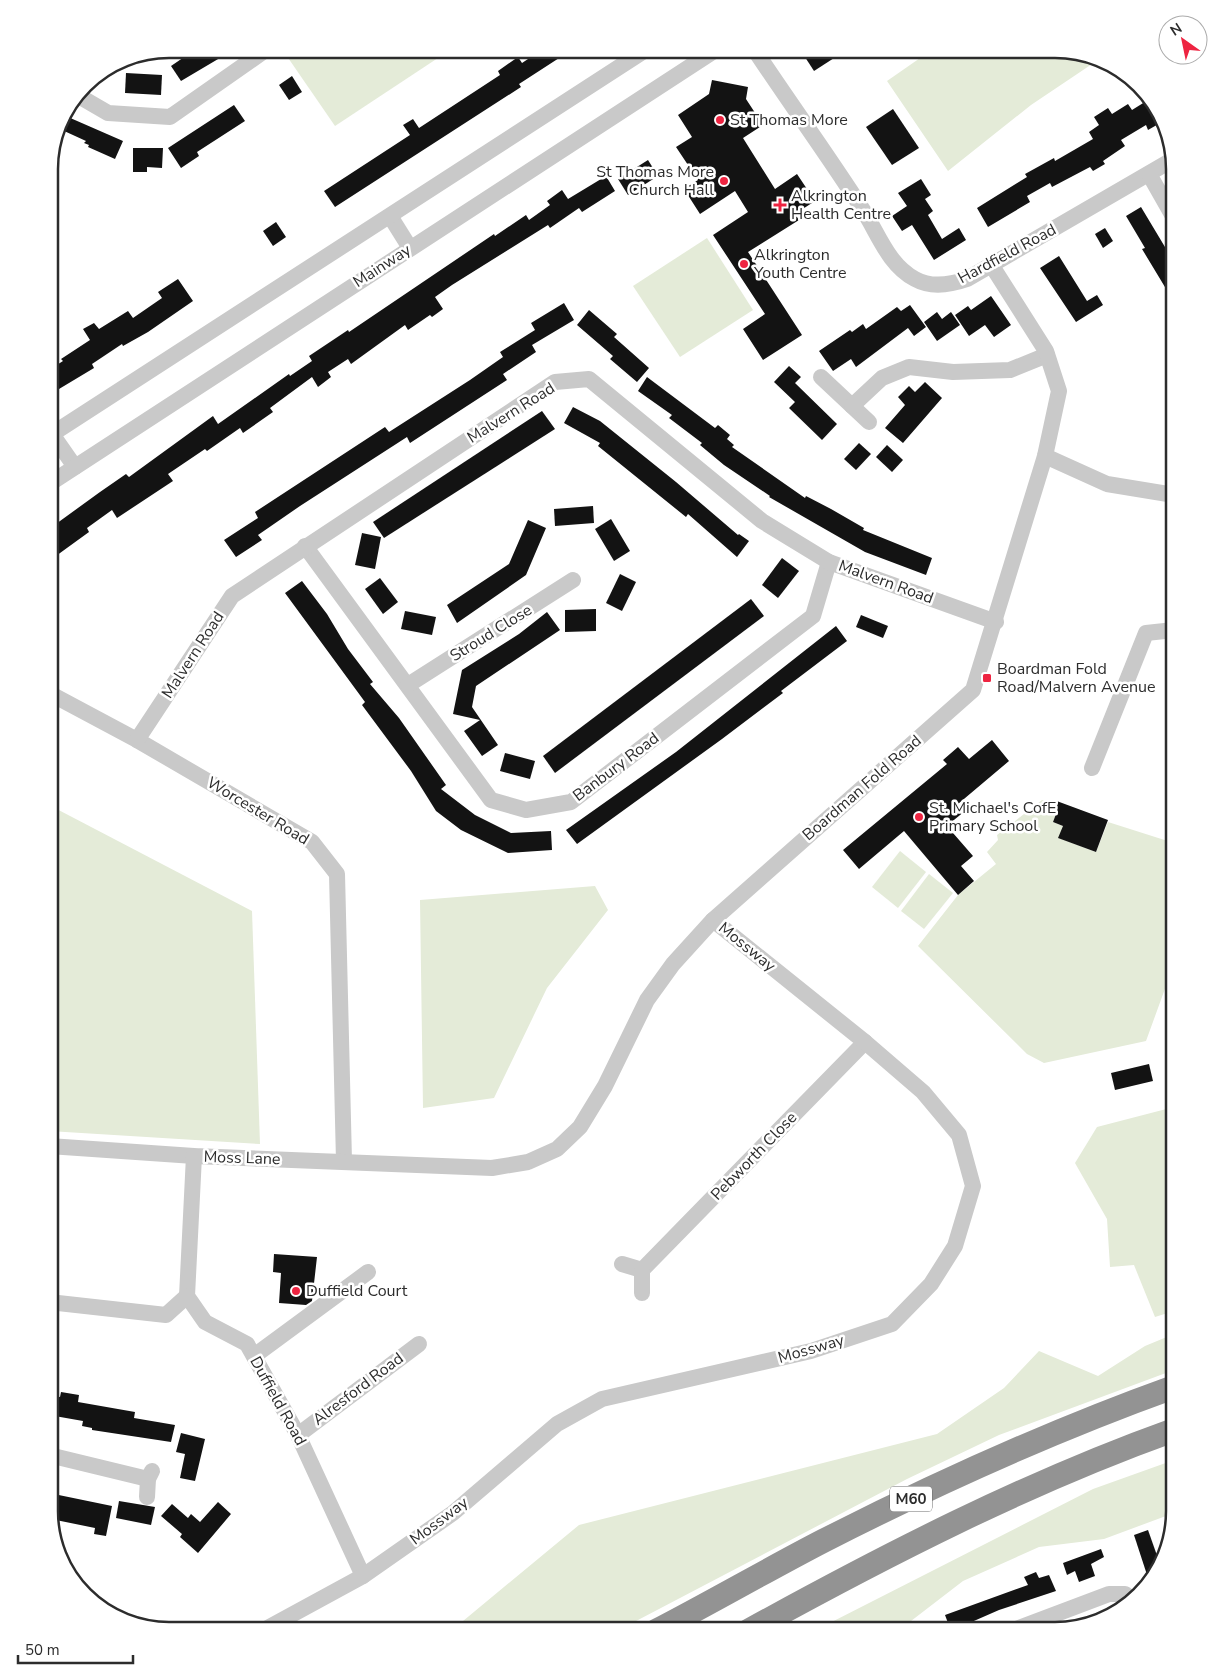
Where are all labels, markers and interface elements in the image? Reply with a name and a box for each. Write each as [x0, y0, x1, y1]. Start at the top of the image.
north arrow [1158, 15, 1208, 65]
text: N [1167, 19, 1186, 40]
place label: St Thomas More [730, 109, 848, 131]
marker: St Thomas More [714, 114, 726, 126]
place label: St Thomas More Church Hall [596, 161, 714, 201]
marker: St Thomas More Church Hall [718, 175, 730, 187]
place label: Alkrington Health Centre [791, 185, 891, 225]
marker: Alkrington Health Centre [773, 198, 787, 212]
street label: Hardfield Road [954, 219, 1060, 289]
street label: Mainway [349, 239, 416, 293]
place label: Alkrington Youth Centre [753, 244, 847, 284]
marker: Alkrington Youth Centre [738, 258, 750, 270]
street label: Malvern Road [463, 377, 559, 449]
street label: Malvern Road [835, 555, 937, 609]
street label: Stroud Close [446, 599, 536, 667]
street label: Malvern Road [157, 607, 229, 703]
place label: Boardman Fold Road/Malvern Avenue [997, 658, 1155, 698]
marker: Boardman Fold Road/Malvern Avenue [981, 672, 993, 684]
street label: Banbury Road [568, 727, 664, 807]
street label: Boardman Fold Road [798, 730, 926, 846]
street label: Worcester Road [203, 772, 313, 850]
place label: St. Michael's CofE Primary School [929, 797, 1056, 837]
marker: St. Michael's CofE Primary School [913, 811, 925, 823]
street label: Mossway [714, 917, 781, 977]
street label: Pebworth Close [706, 1107, 802, 1205]
street label: Moss Lane [203, 1146, 281, 1170]
place label: Duffield Court [306, 1280, 408, 1302]
marker: Duffield Court [290, 1285, 302, 1297]
street label: Mossway [775, 1329, 847, 1369]
street label: Alresford Road [308, 1348, 408, 1430]
street label: Duffield Road [244, 1353, 312, 1449]
road number: M60 [890, 1486, 932, 1512]
street label: Mossway [405, 1491, 473, 1550]
scale bar [18, 1632, 132, 1664]
text: 50 m [25, 1640, 60, 1660]

